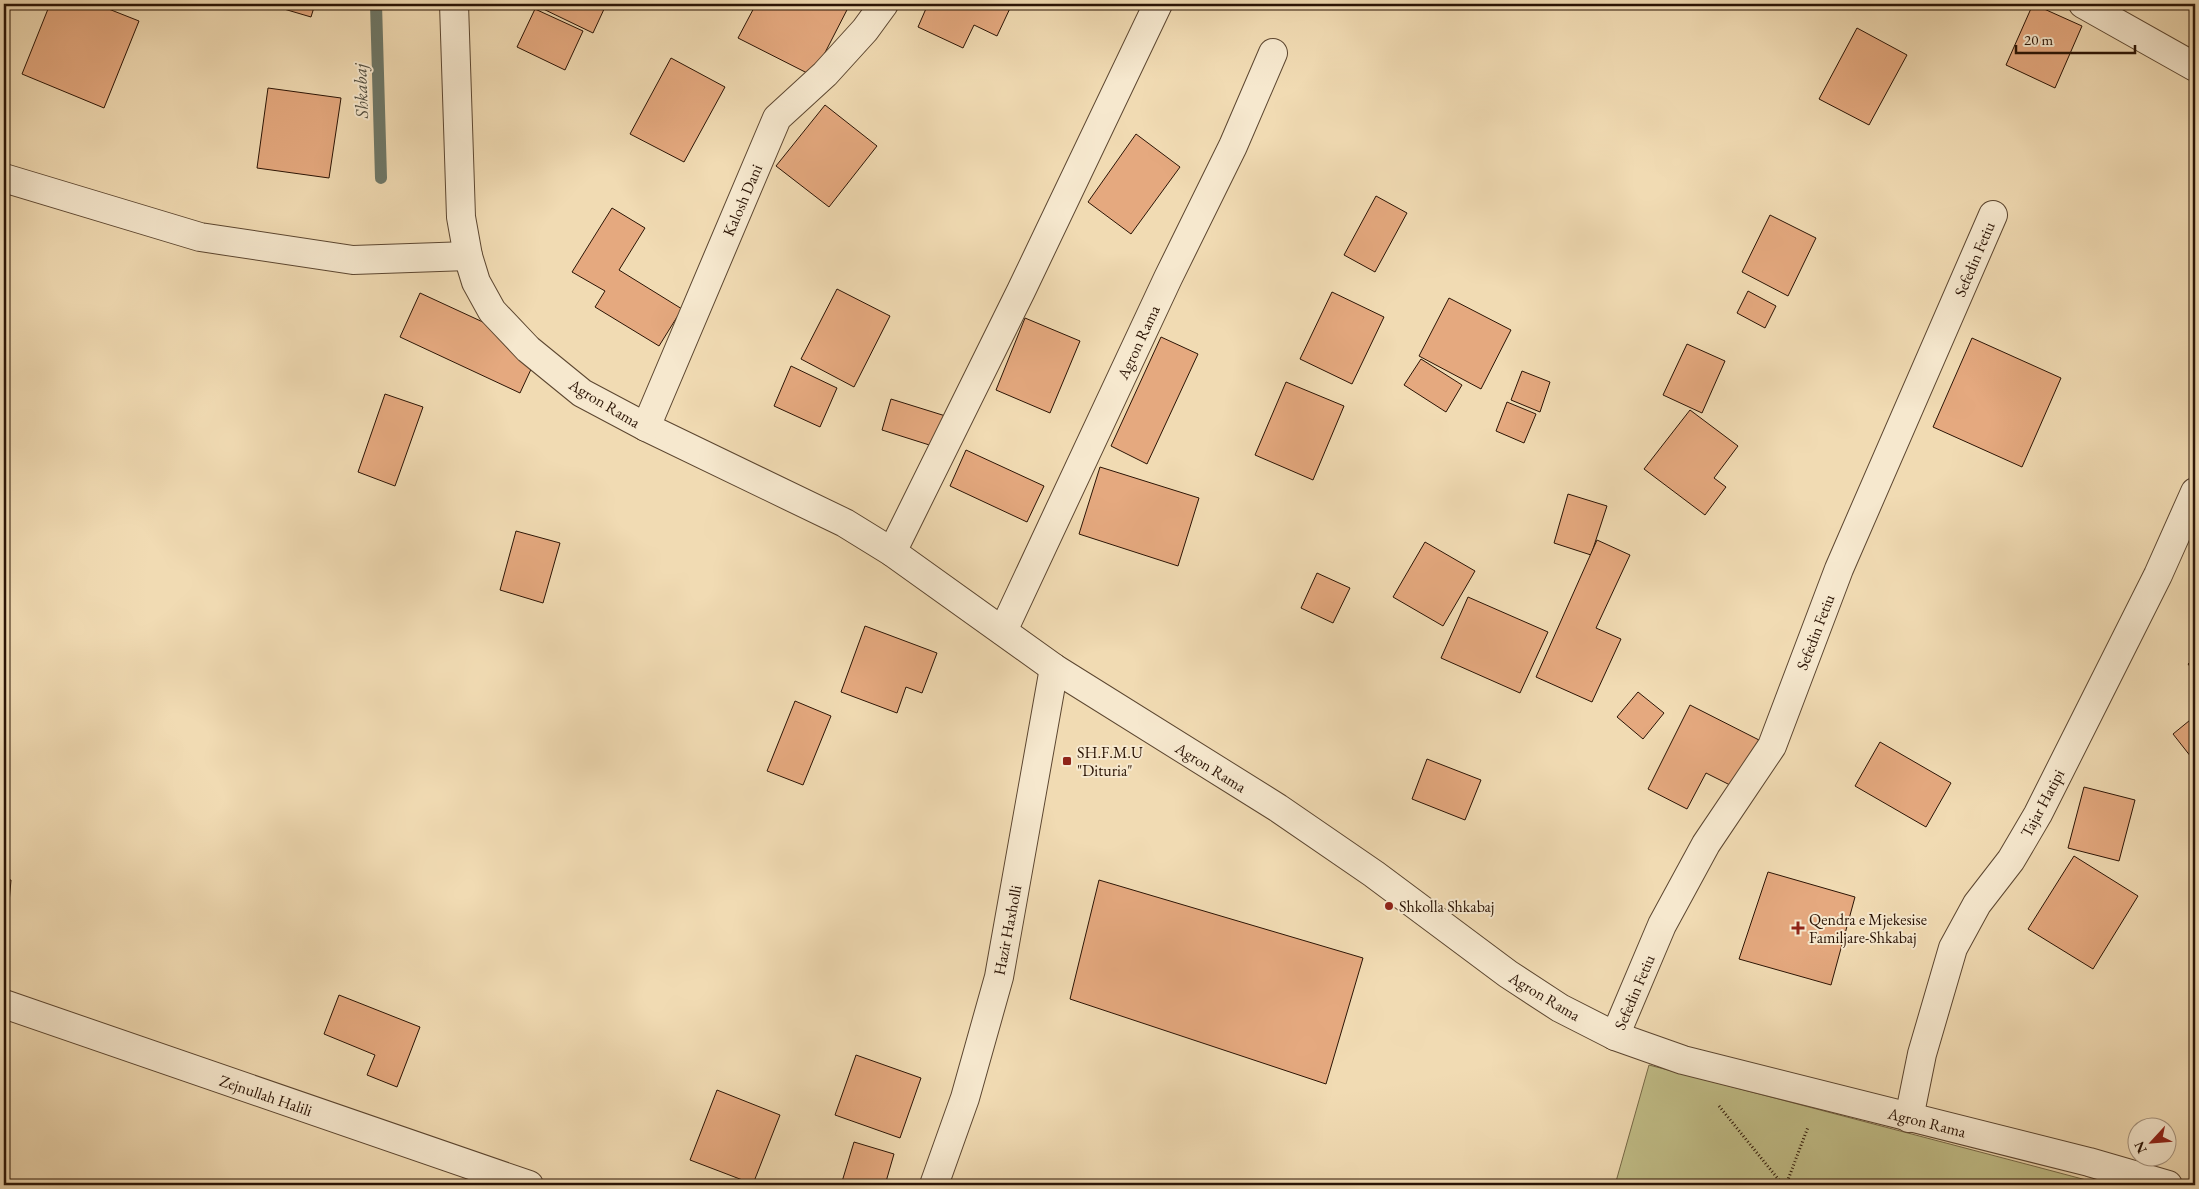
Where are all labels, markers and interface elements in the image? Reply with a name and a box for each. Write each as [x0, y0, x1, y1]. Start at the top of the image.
scale bar [2016, 22, 2135, 54]
text: 20 m [2024, 30, 2053, 49]
water label: Shkabaj [348, 62, 374, 120]
street label: Kalosh Dani [718, 161, 767, 239]
street label: Sefedin Fetiu [1949, 218, 2000, 300]
street label: Agron Rama [1112, 301, 1165, 384]
street label: Agron Rama [564, 373, 645, 433]
street label: Sefedin Fetiu [1791, 591, 1840, 673]
street label: Agron Rama [1171, 737, 1251, 798]
place label: SH.F.M.U "Dituria" [1077, 742, 1143, 781]
marker: SH.F.M.U "Dituria" [1061, 755, 1073, 767]
street label: Tajar Hatipi [2016, 765, 2069, 841]
street label: Hazir Haxholli [988, 883, 1027, 977]
place label: Shkolla Shkabaj [1399, 896, 1494, 917]
marker: Shkolla Shkabaj [1383, 900, 1395, 912]
place label: Qendra e Mjekesise Familjare-Shkabaj [1809, 909, 1927, 948]
marker: Qendra e Mjekesise Familjare-Shkabaj [1791, 921, 1805, 935]
street label: Sefedin Fetiu [1609, 951, 1660, 1033]
street label: Agron Rama [1504, 966, 1585, 1026]
street label: Zejnullah Halili [217, 1070, 315, 1121]
street label: Agron Rama [1885, 1102, 1969, 1142]
north arrow [2126, 1116, 2176, 1166]
text: N [2129, 1138, 2151, 1157]

